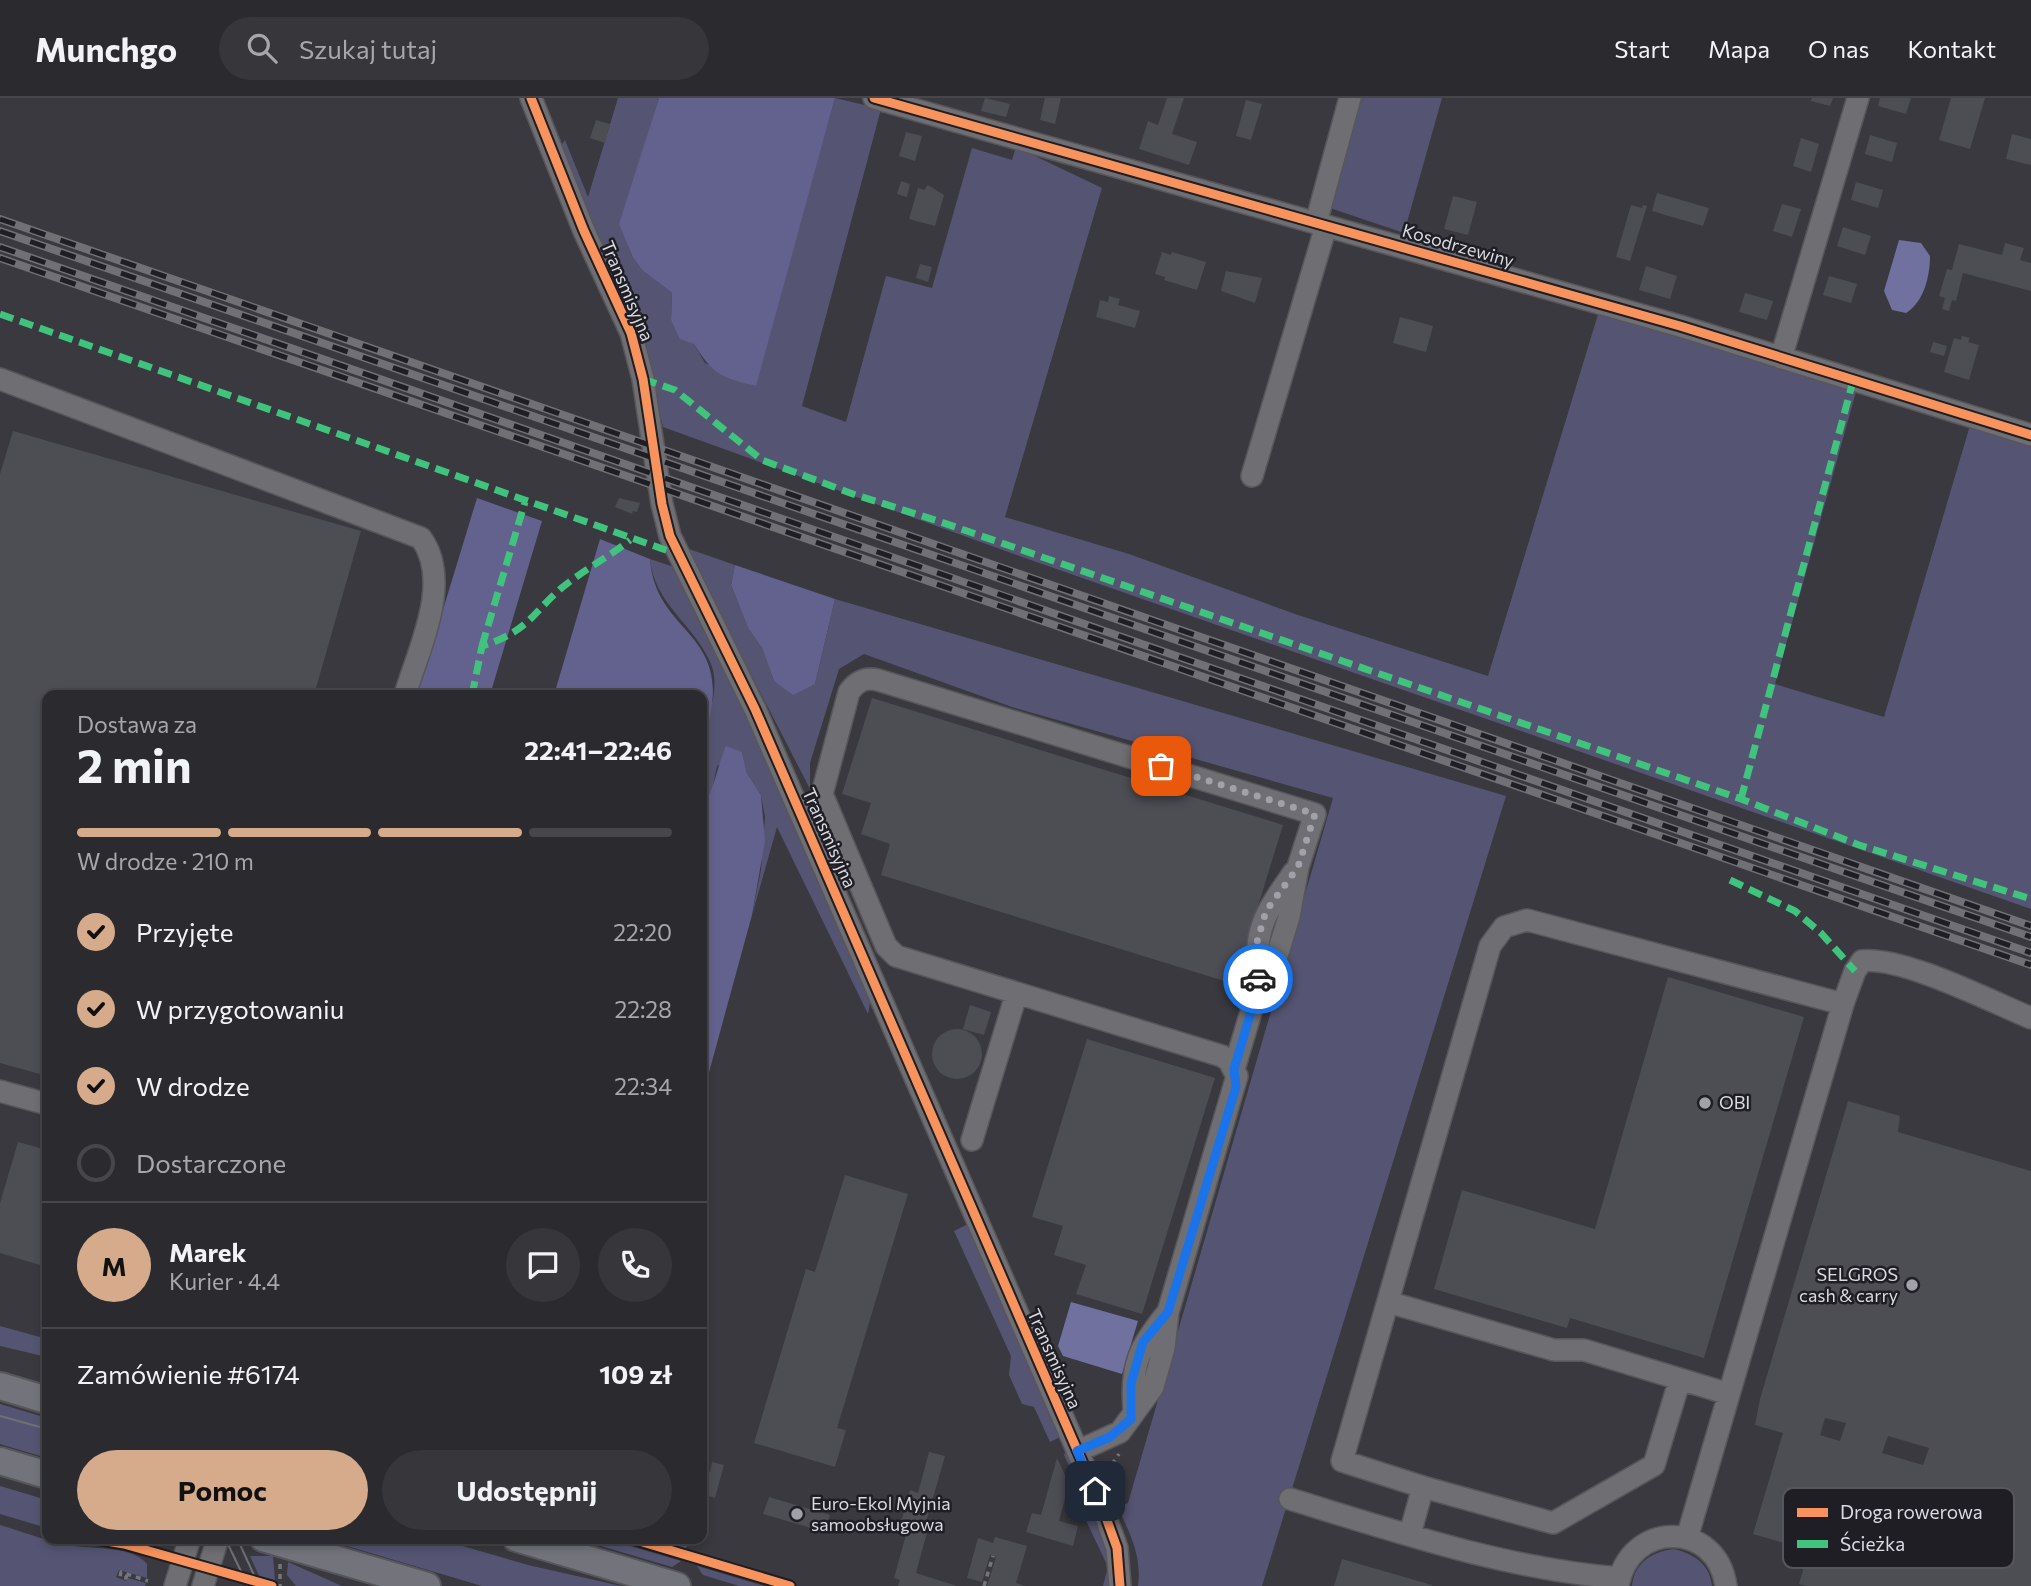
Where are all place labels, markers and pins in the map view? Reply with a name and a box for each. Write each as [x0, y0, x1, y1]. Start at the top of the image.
pin [1131, 736, 1191, 796]
place label: OBI [1719, 1091, 1750, 1113]
marker: OBI [1697, 1095, 1713, 1111]
place label: SELGROS cash & carry [1799, 1263, 1898, 1306]
marker: SELGROS cash & carry [1904, 1277, 1920, 1293]
pin [1065, 1461, 1125, 1521]
place label: Euro-Ekol Myjnia samoobsługowa [811, 1492, 951, 1535]
marker: Euro-Ekol Myjnia samoobsługowa [789, 1506, 805, 1522]

